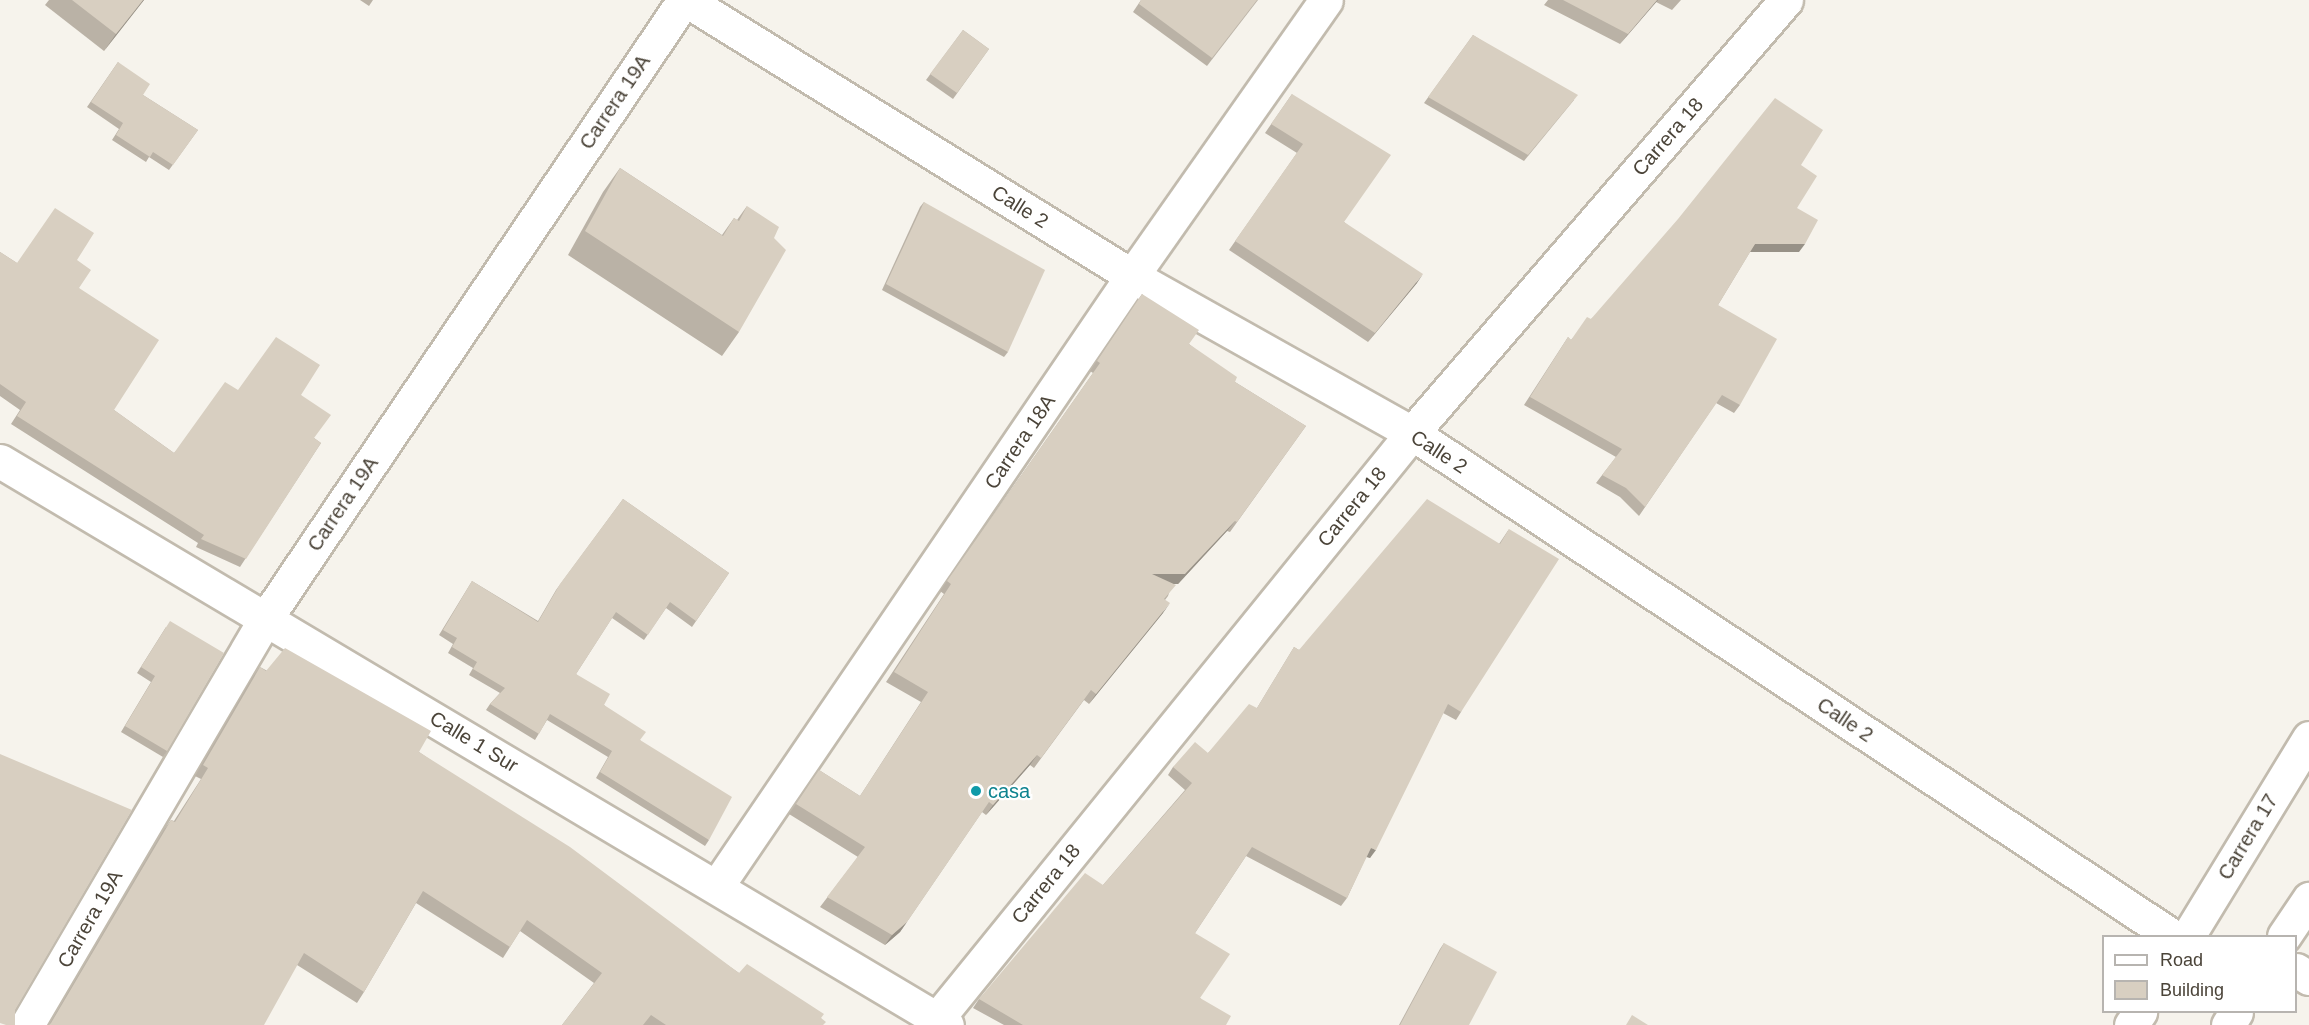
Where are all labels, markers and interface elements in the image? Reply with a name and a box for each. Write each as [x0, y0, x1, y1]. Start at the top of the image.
street label: Carrera 19A [575, 50, 655, 154]
street label: Carrera 18 [1628, 93, 1708, 181]
street label: Calle 2 [987, 180, 1053, 234]
street label: Carrera 18A [980, 390, 1060, 494]
street label: Calle 2 [1406, 425, 1472, 479]
street label: Carrera 19A [303, 452, 383, 556]
street label: Carrera 18 [1313, 462, 1391, 552]
street label: Calle 2 [1812, 693, 1878, 747]
street label: Calle 1 Sur [425, 706, 523, 778]
place label: casa [988, 779, 1030, 803]
marker: casa [969, 784, 983, 798]
street label: Carrera 17 [2213, 790, 2283, 884]
street label: Carrera 18 [1007, 839, 1085, 929]
street label: Carrera 19A [52, 866, 128, 972]
legend [2102, 935, 2297, 1013]
text: Road [2160, 950, 2203, 970]
text: Building [2160, 980, 2224, 1000]

